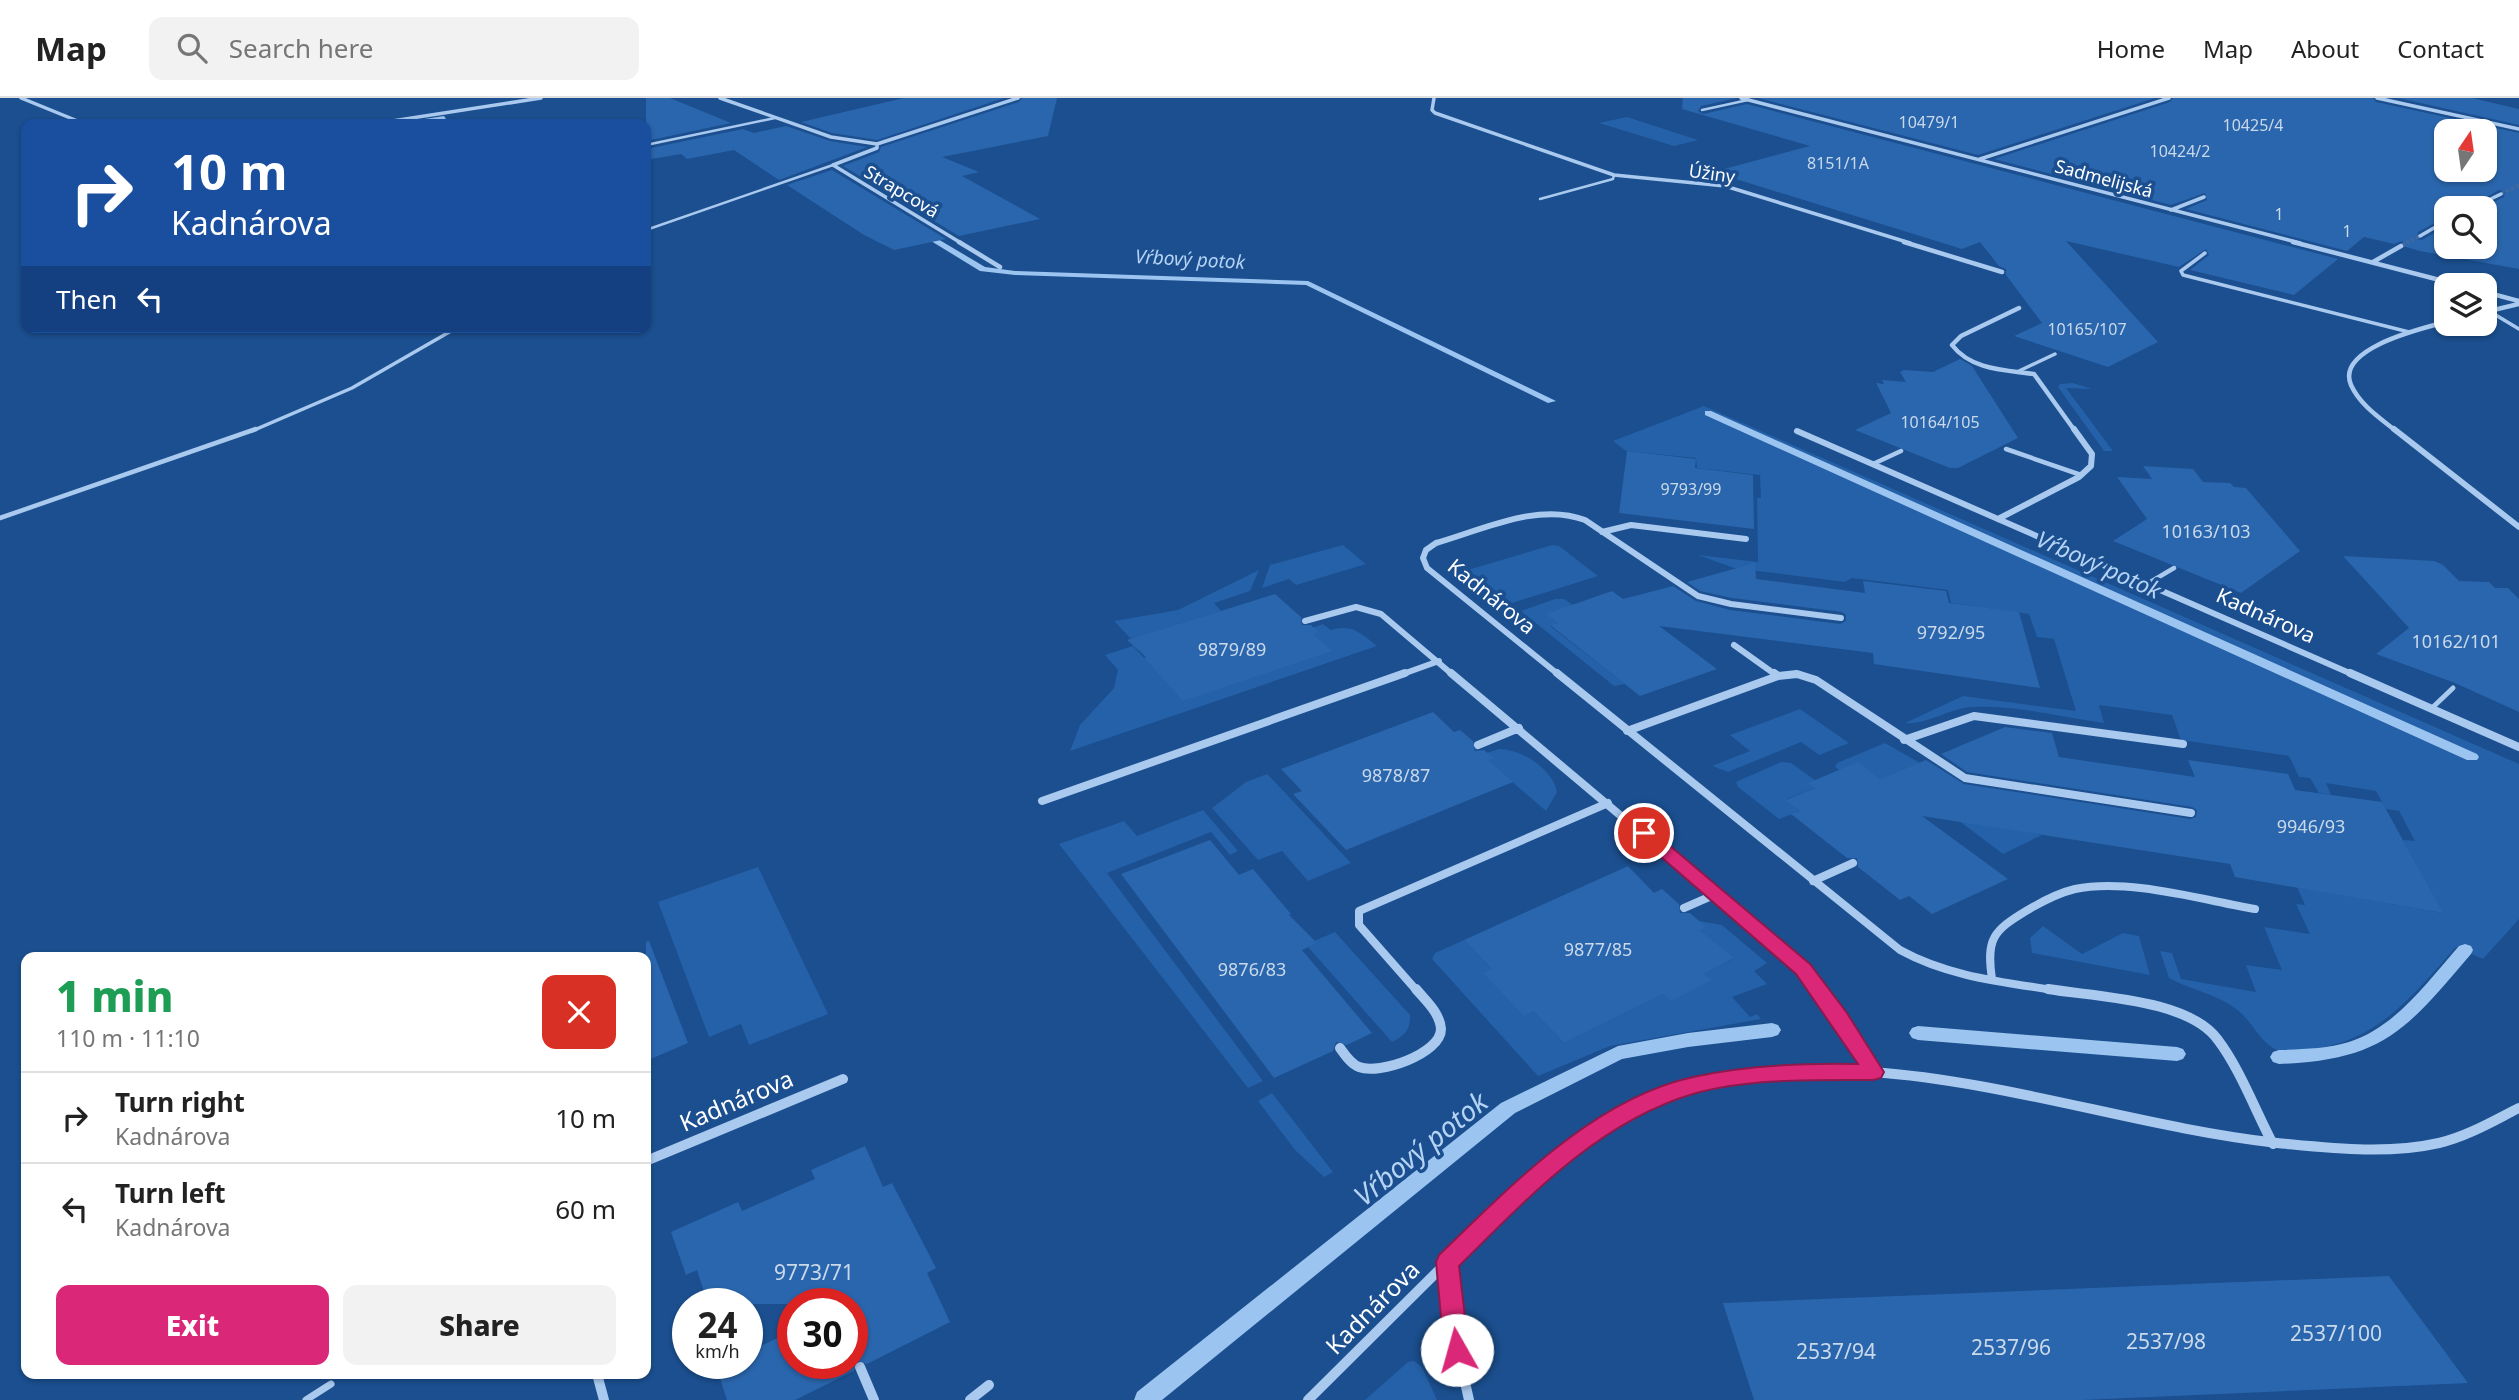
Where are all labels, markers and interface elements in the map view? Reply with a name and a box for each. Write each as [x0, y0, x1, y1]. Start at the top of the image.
search box [149, 17, 639, 80]
text: Map [35, 26, 107, 71]
icon: search [173, 29, 211, 67]
text: Search here [229, 30, 373, 66]
text: Home [2097, 32, 2165, 65]
text: Map [2203, 32, 2253, 65]
text: About [2291, 32, 2359, 65]
text: Contact [2397, 32, 2484, 65]
house number: 10479/1 [1899, 111, 1959, 133]
house number: 10425/4 [2223, 114, 2283, 136]
north arrow [2434, 119, 2497, 182]
map controls [2434, 119, 2497, 336]
text: 10 m [171, 138, 288, 204]
house number: 10424/2 [2150, 140, 2210, 162]
icon: right [56, 147, 147, 238]
house number: 8151/1A [1807, 152, 1870, 174]
street label: Sadmelijská [2052, 153, 2156, 203]
street label: Úžiny [1687, 158, 1738, 188]
street label: Strapcová [860, 159, 944, 223]
button: search [2434, 196, 2497, 259]
text: Kadnárova [171, 201, 332, 244]
house number: 1 [2274, 203, 2284, 225]
house number: 1 [2342, 220, 2352, 242]
water label: Vŕbový potok [1134, 243, 1246, 275]
button: layers [2434, 273, 2497, 336]
icon: left [131, 280, 169, 318]
text: Then [56, 281, 117, 317]
house number: 10165/107 [2047, 318, 2127, 340]
house number: 10164/105 [1900, 411, 1980, 433]
house number: 9793/99 [1661, 478, 1721, 500]
house number: 10163/103 [2161, 519, 2251, 543]
water label: Vŕbový potok [2032, 522, 2168, 606]
street label: Kadnárova [1442, 552, 1542, 640]
street label: Kadnárova [2212, 581, 2320, 649]
house number: 9792/95 [1917, 620, 1985, 644]
house number: 10162/101 [2411, 629, 2501, 653]
house number: 9879/89 [1198, 637, 1266, 661]
house number: 9878/87 [1362, 763, 1430, 787]
pin [1614, 803, 1674, 863]
icon: arrive [1625, 814, 1663, 852]
house number: 9946/93 [2277, 814, 2345, 838]
house number: 9877/85 [1564, 937, 1632, 961]
house number: 9876/83 [1218, 957, 1286, 981]
text: 1 min [56, 967, 173, 1024]
button: close [542, 975, 616, 1049]
text: 110 m · 11:10 [56, 1022, 200, 1054]
street label: Kadnárova [674, 1061, 798, 1139]
water label: Vŕbový potok [1345, 1082, 1496, 1214]
text: Turn right [115, 1084, 245, 1120]
icon: right [56, 1099, 94, 1137]
text: 10 m [555, 1100, 616, 1136]
text: Kadnárova [115, 1120, 230, 1152]
text: Turn left [115, 1175, 226, 1211]
icon: left [56, 1190, 94, 1228]
text: 60 m [555, 1191, 616, 1227]
text: Kadnárova [115, 1211, 230, 1243]
street label: Kadnárova [1318, 1253, 1426, 1361]
house number: 9773/71 [774, 1258, 854, 1286]
button: Exit [56, 1285, 329, 1365]
button: Share [343, 1285, 616, 1365]
speed limit sign: 30 [777, 1288, 868, 1379]
text: 24 [697, 1301, 738, 1348]
position arrow [1420, 1313, 1494, 1387]
house number: 2537/100 [2290, 1319, 2382, 1347]
house number: 2537/98 [2126, 1327, 2206, 1355]
house number: 2537/96 [1971, 1333, 2051, 1361]
house number: 2537/94 [1796, 1337, 1876, 1365]
text: km/h [695, 1339, 740, 1363]

